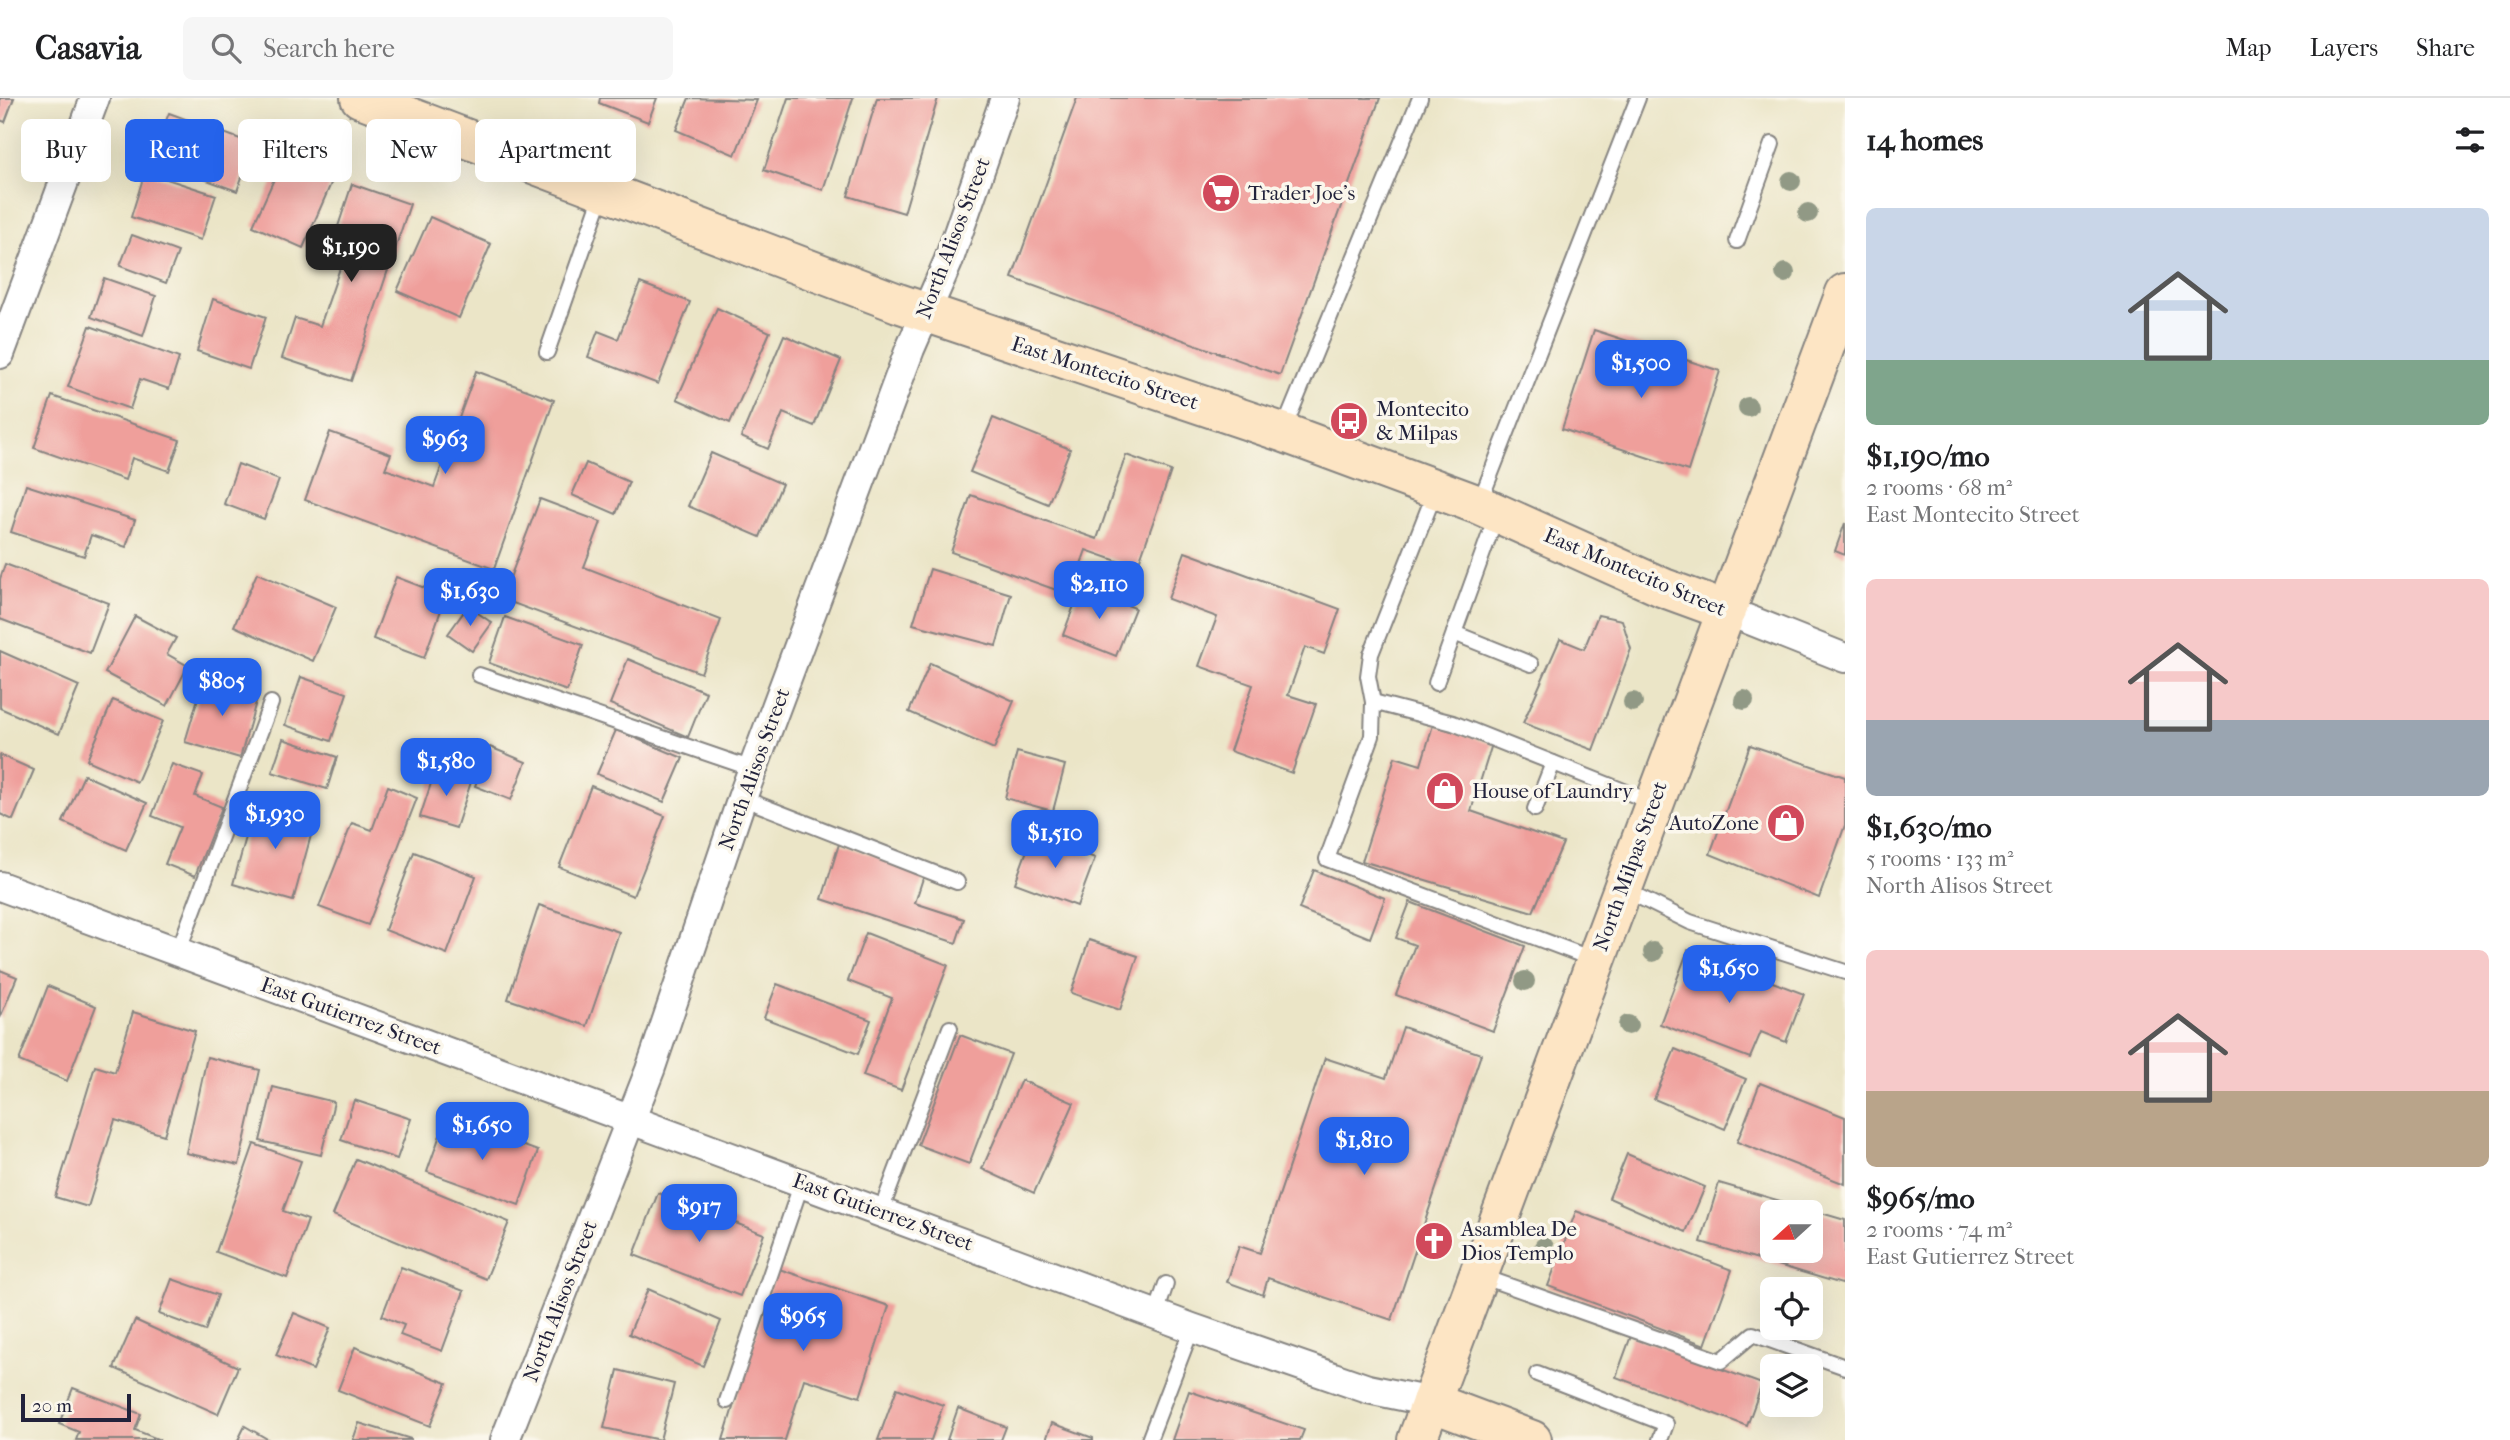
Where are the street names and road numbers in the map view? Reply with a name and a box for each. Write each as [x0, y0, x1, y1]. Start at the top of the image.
street label: North Alisos Street [911, 154, 995, 322]
street label: East Montecito Street [1009, 331, 1202, 415]
street label: East Montecito Street [1541, 523, 1730, 621]
street label: North Alisos Street [714, 684, 795, 853]
street label: North Milpas Street [1588, 777, 1672, 954]
street label: East Gutierrez Street [258, 972, 445, 1060]
street label: East Gutierrez Street [790, 1168, 977, 1256]
street label: North Alisos Street [518, 1217, 602, 1385]

